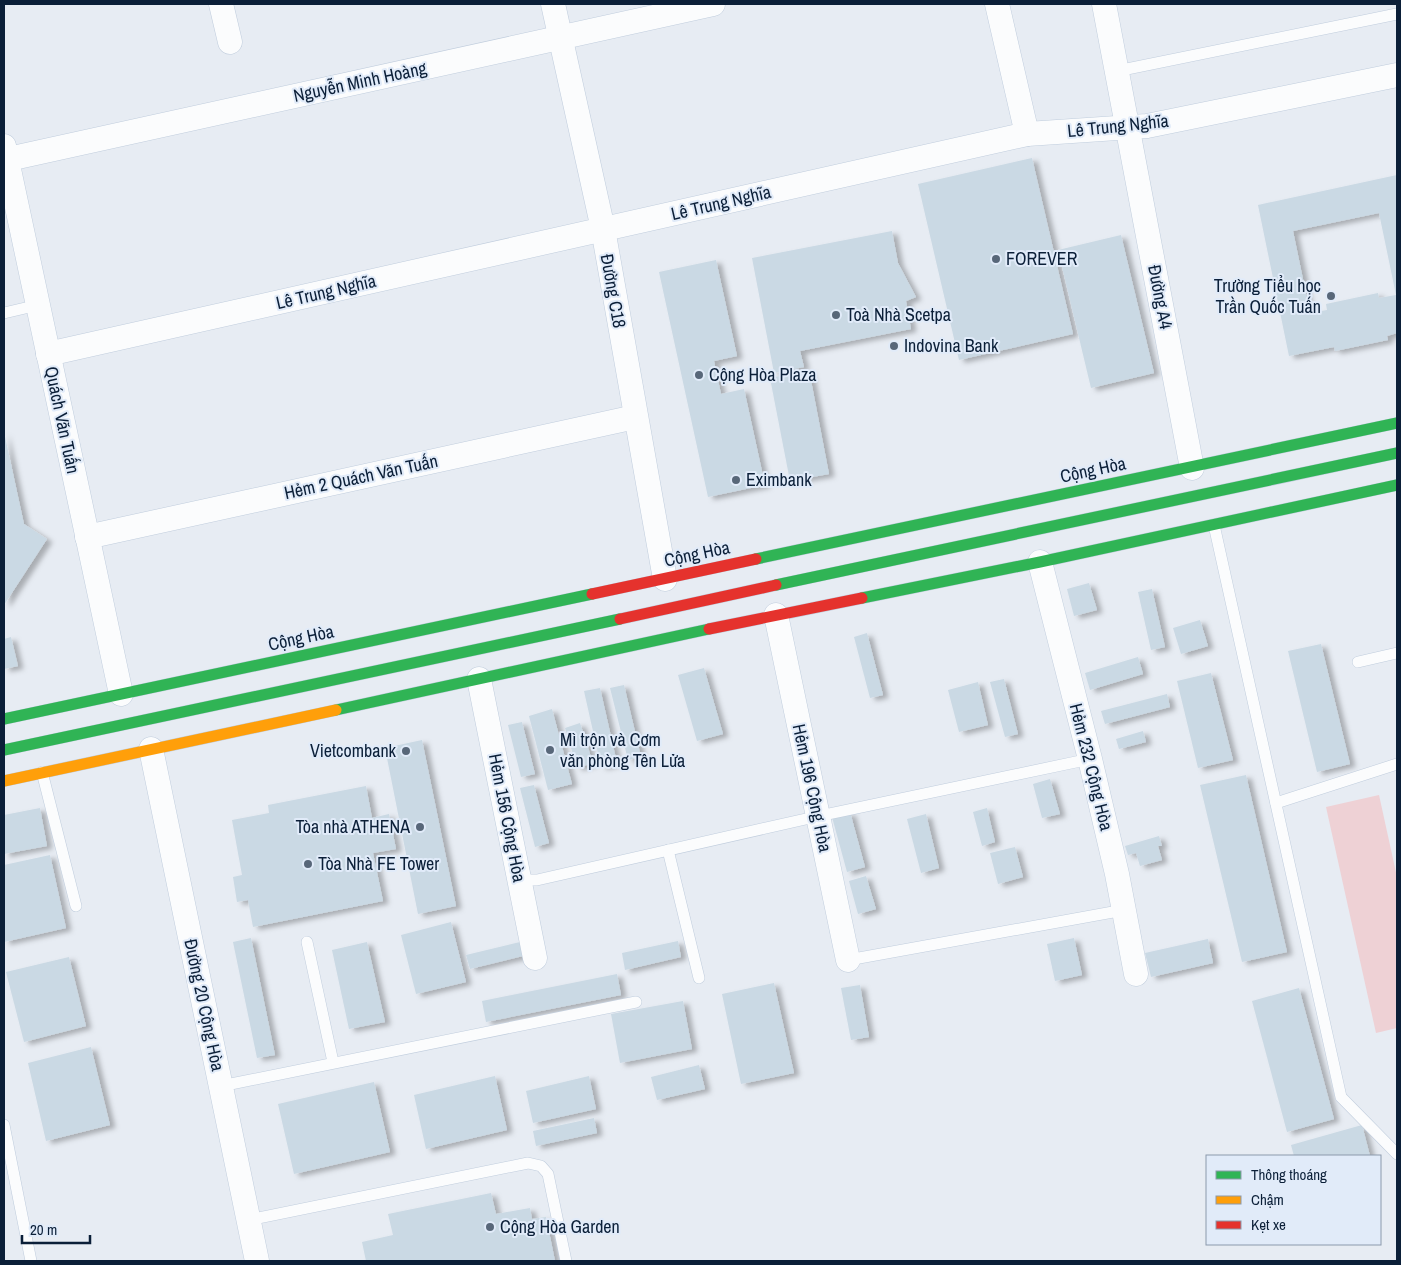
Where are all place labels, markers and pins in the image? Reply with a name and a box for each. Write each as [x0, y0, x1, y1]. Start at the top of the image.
place label: FOREVER [1006, 246, 1078, 271]
marker: FOREVER [990, 253, 1002, 265]
place label: Trường Tiểu học Trần Quốc Tuấn [1214, 273, 1321, 319]
marker: Trường Tiểu học Trần Quốc Tuấn [1325, 290, 1337, 302]
place label: Toà Nhà Scetpa [846, 302, 951, 327]
marker: Toà Nhà Scetpa [830, 309, 842, 321]
place label: Indovina Bank [904, 333, 999, 358]
marker: Indovina Bank [888, 340, 900, 352]
place label: Cộng Hòa Plaza [709, 362, 816, 387]
marker: Cộng Hòa Plaza [693, 369, 705, 381]
place label: Eximbank [746, 467, 812, 492]
marker: Eximbank [730, 474, 742, 486]
place label: Mì trộn và Cơm văn phòng Tên Lửa [560, 727, 685, 773]
place label: Vietcombank [310, 738, 397, 763]
marker: Mì trộn và Cơm văn phòng Tên Lửa [544, 744, 556, 756]
marker: Vietcombank [400, 745, 412, 757]
place label: Tòa nhà ATHENA [295, 814, 410, 839]
marker: Tòa nhà ATHENA [414, 821, 426, 833]
place label: Tòa Nhà FE Tower [318, 851, 439, 876]
marker: Tòa Nhà FE Tower [302, 858, 314, 870]
place label: Cộng Hòa Garden [500, 1214, 620, 1239]
marker: Cộng Hòa Garden [484, 1221, 496, 1233]

